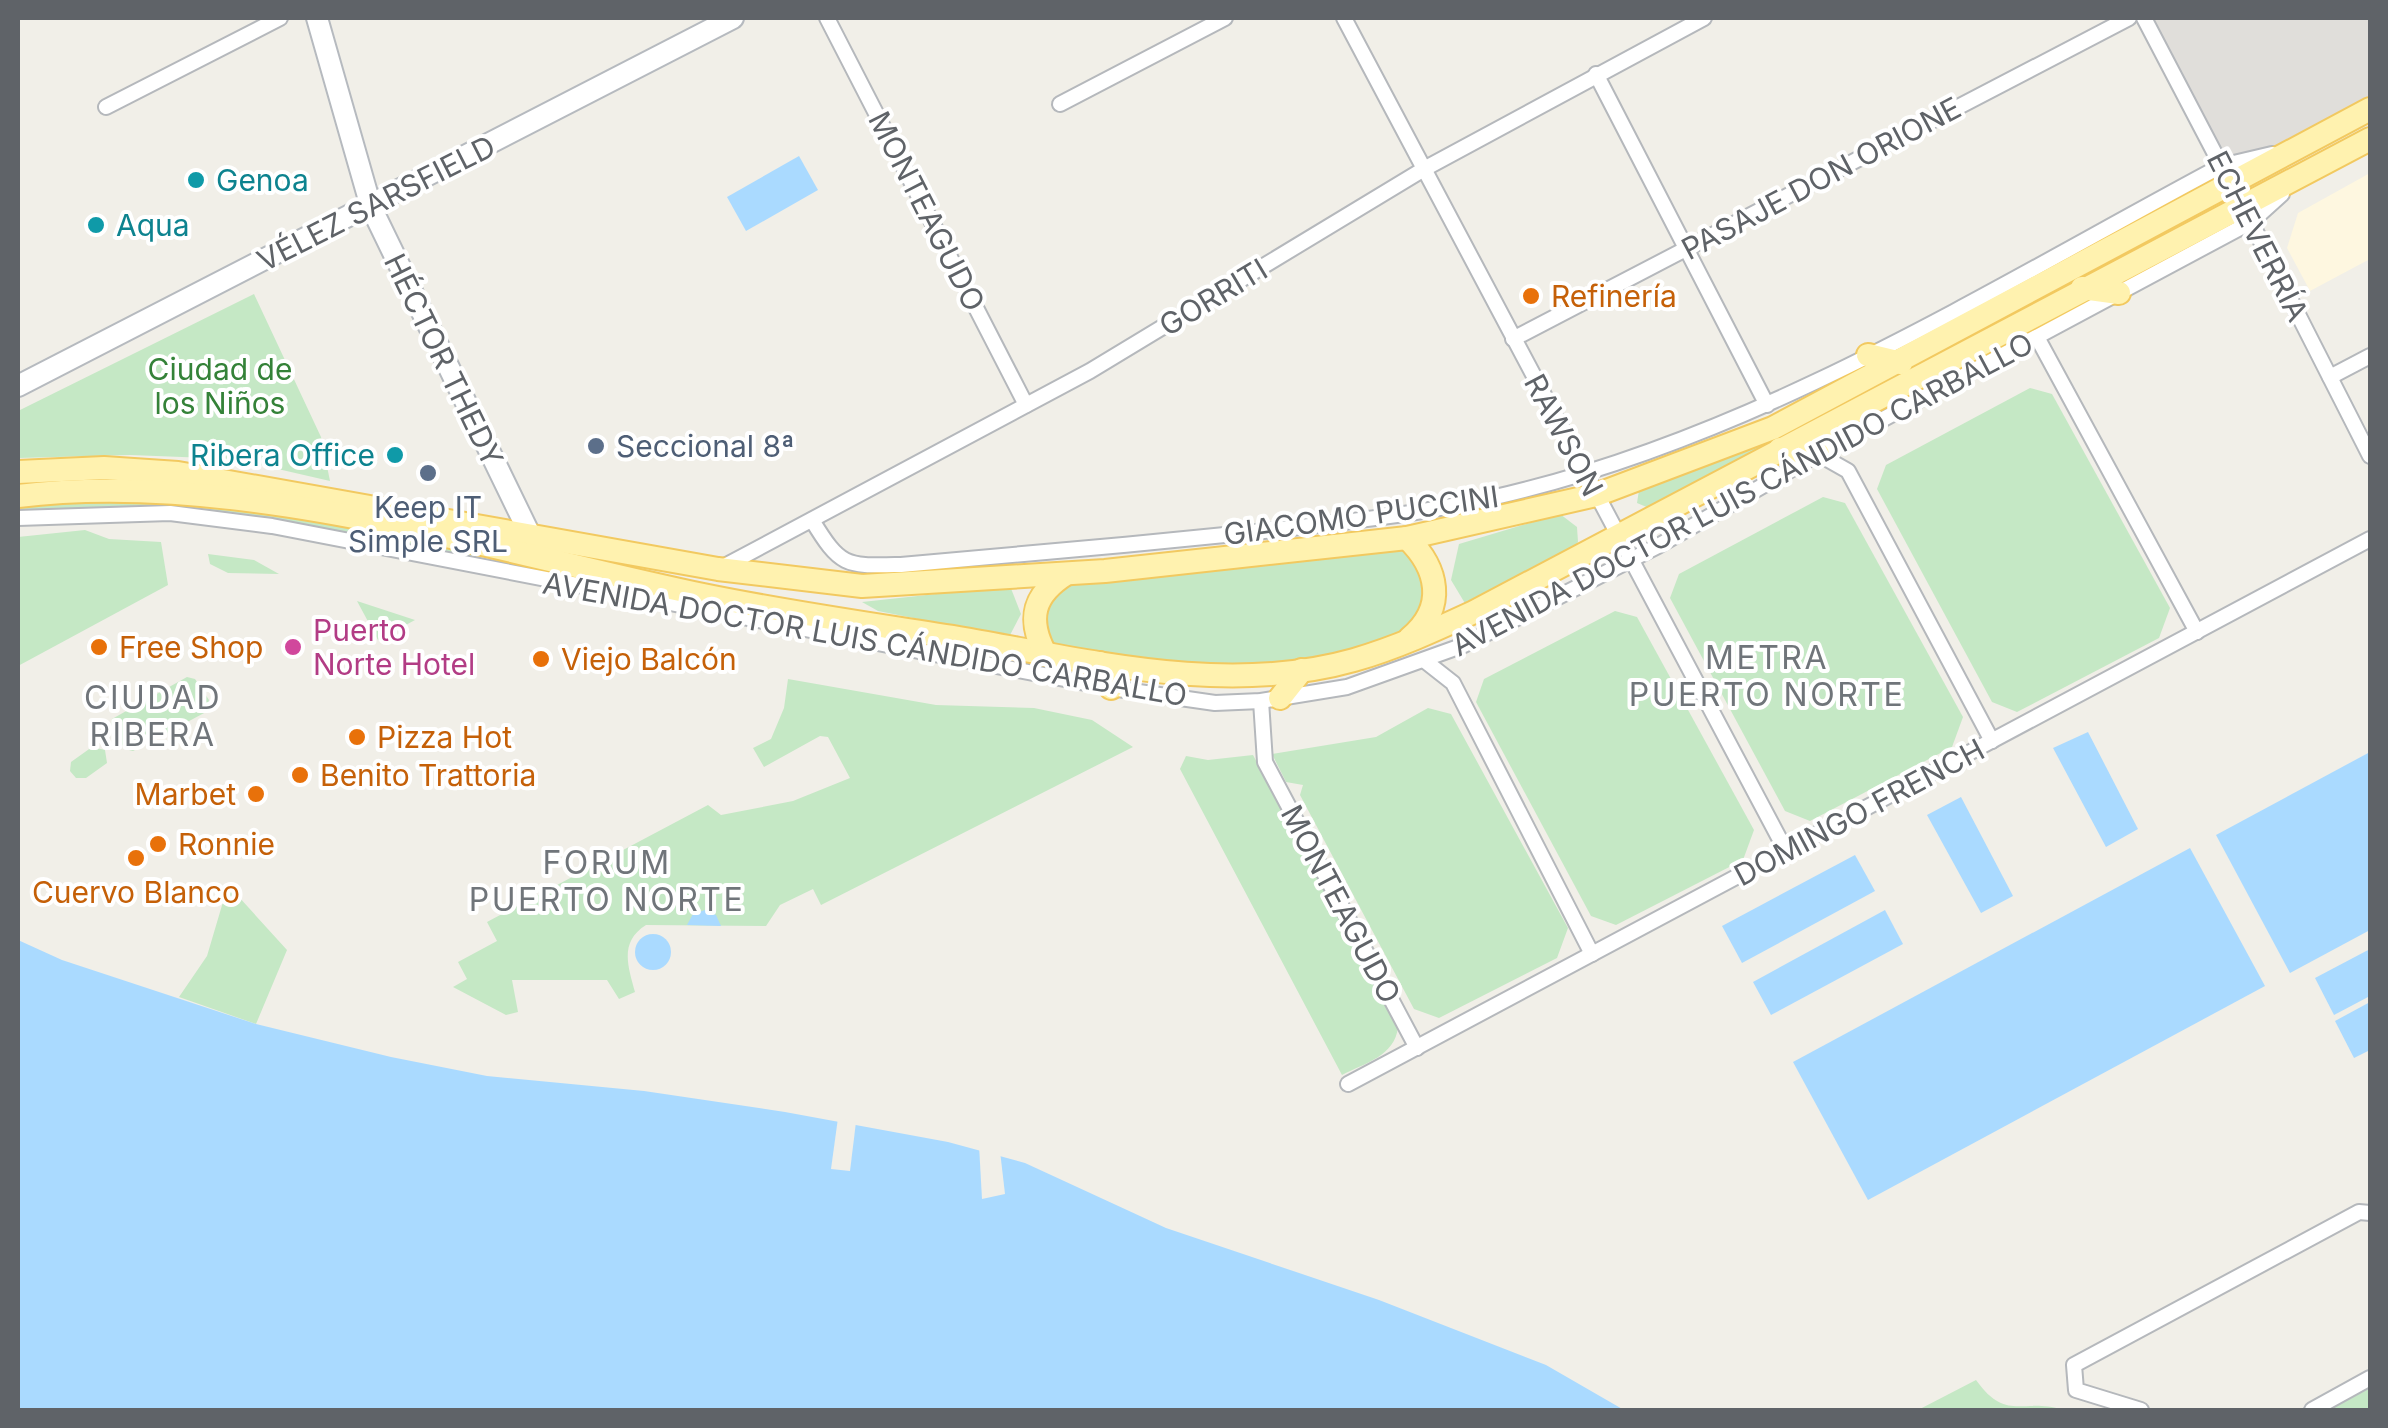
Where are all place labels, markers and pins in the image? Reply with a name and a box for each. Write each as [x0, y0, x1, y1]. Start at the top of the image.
place label: Genoa [216, 162, 309, 198]
marker: Genoa [185, 169, 207, 191]
place label: Aqua [116, 207, 190, 243]
marker: Aqua [85, 214, 107, 236]
place label: Refinería [1551, 278, 1677, 314]
marker: Refinería [1520, 285, 1542, 307]
place label: Seccional 8ª [616, 428, 795, 464]
marker: Seccional 8ª [585, 435, 607, 457]
place label: Ribera Office [190, 437, 375, 473]
marker: Ribera Office [384, 444, 406, 466]
marker: Keep IT Simple SRL [417, 462, 439, 484]
place label: Keep IT Simple SRL [348, 489, 508, 559]
place label: Puerto Norte Hotel [313, 612, 475, 682]
place label: Free Shop [119, 629, 263, 665]
marker: Free Shop [88, 636, 110, 658]
marker: Puerto Norte Hotel [282, 636, 304, 658]
place label: Viejo Balcón [561, 641, 737, 677]
marker: Viejo Balcón [530, 648, 552, 670]
place label: Pizza Hot [377, 719, 512, 755]
marker: Pizza Hot [346, 726, 368, 748]
place label: Benito Trattoria [320, 757, 536, 793]
marker: Benito Trattoria [289, 764, 311, 786]
place label: Marbet [135, 776, 236, 812]
marker: Marbet [245, 783, 267, 805]
place label: Ronnie [178, 826, 275, 862]
marker: Ronnie [147, 833, 169, 855]
marker: Cuervo Blanco [125, 847, 147, 869]
place label: Cuervo Blanco [32, 874, 240, 910]

